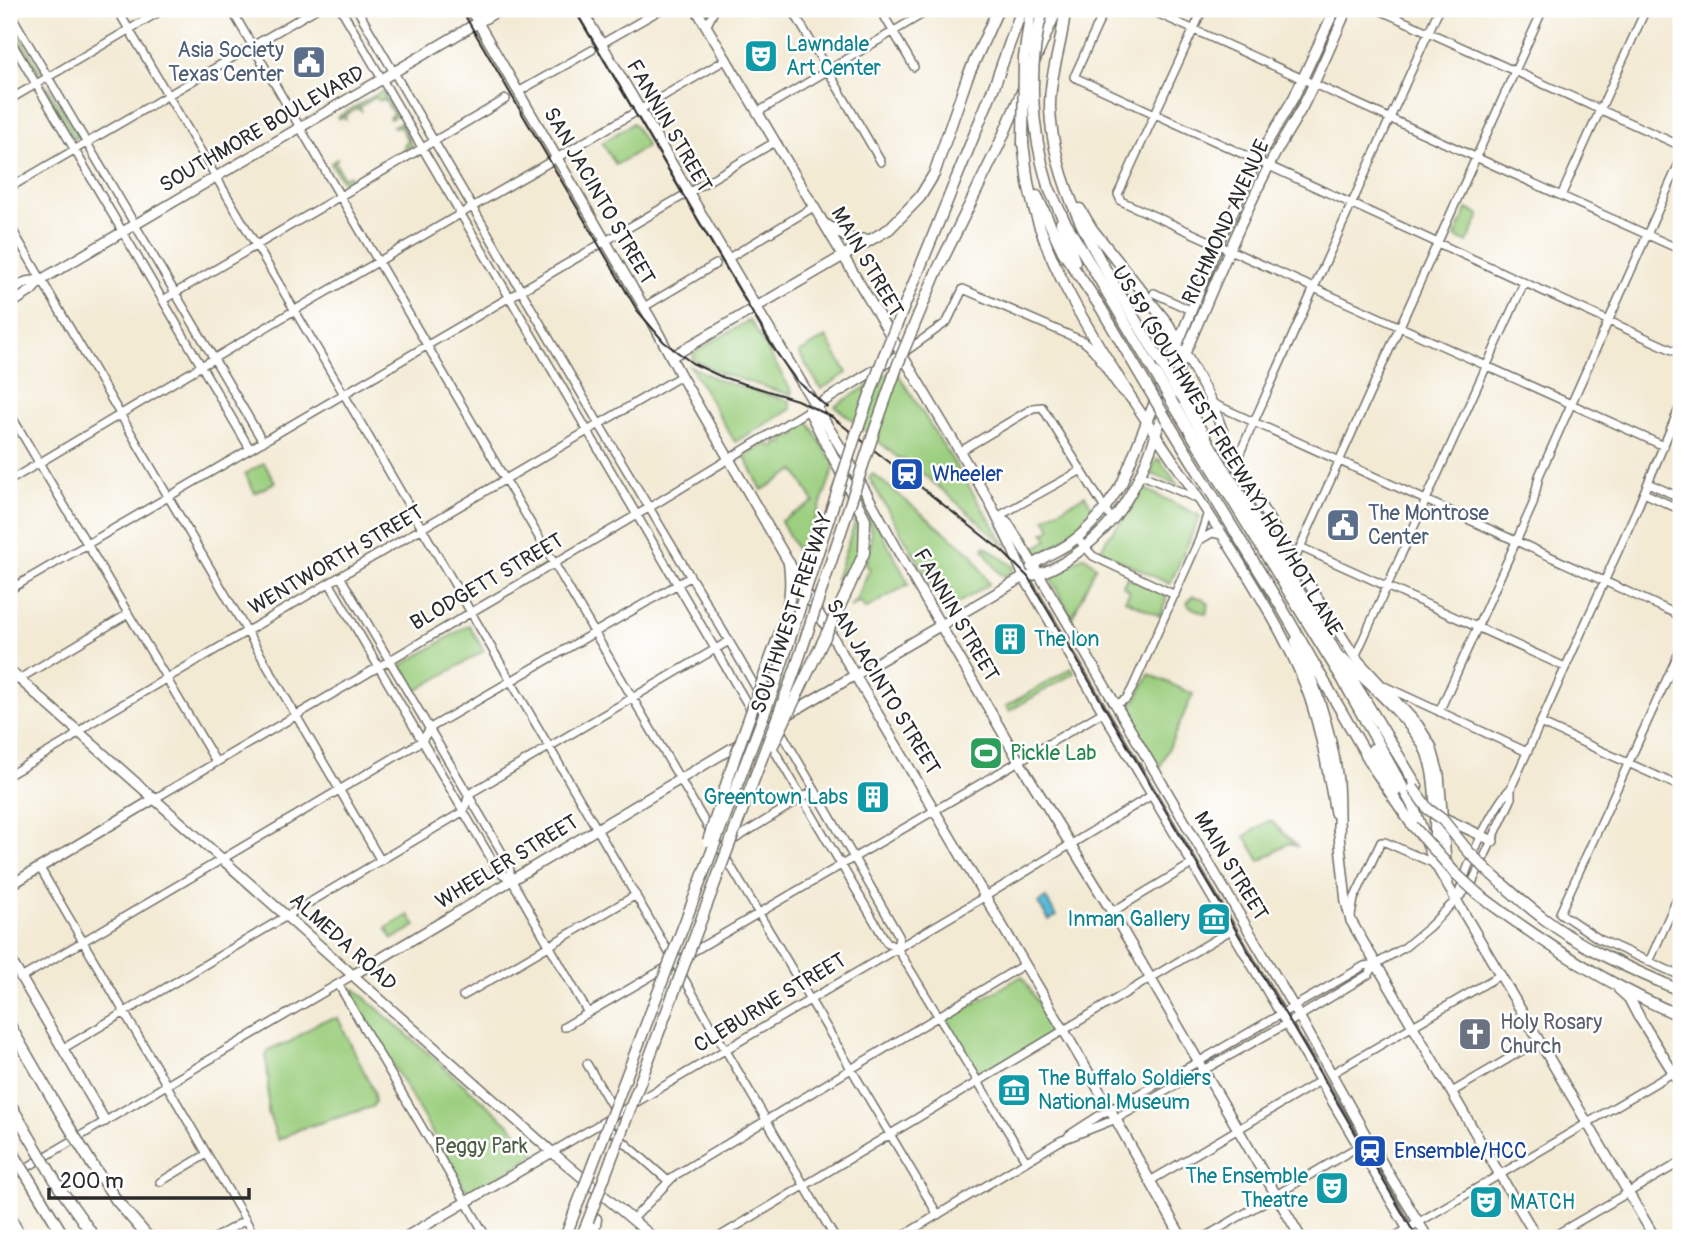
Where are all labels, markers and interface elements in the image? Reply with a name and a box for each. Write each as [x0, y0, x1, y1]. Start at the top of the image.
place label: Lawndale Art Center [786, 31, 882, 82]
place label: Asia Society Texas Center [168, 37, 284, 88]
theatre icon: Lawndale Art Center [742, 37, 780, 75]
public building icon: Asia Society Texas Center [290, 43, 328, 81]
street label: FANNIN STREET [620, 55, 718, 198]
street label: SOUTHMORE BOULEVARD [155, 59, 369, 199]
street label: SAN JACINTO STREET [537, 102, 661, 290]
street label: RICHMOND AVENUE [1176, 135, 1276, 309]
street label: MAIN STREET [825, 202, 910, 322]
street label: US 59 (SOUTHWEST FREEWAY) HOV/HOT LANE [1105, 261, 1349, 641]
station icon: Wheeler [888, 455, 926, 493]
place label: Wheeler [932, 461, 1004, 488]
street label: WENTWORTH STREET [244, 499, 429, 621]
place label: The Montrose Center [1368, 500, 1489, 551]
public building icon: The Montrose Center [1324, 506, 1362, 544]
street label: SOUTHWEST FREEWAY [745, 509, 839, 717]
street label: BLODGETT STREET [406, 527, 569, 637]
street label: FANNIN STREET [907, 544, 1005, 687]
street label: SAN JACINTO STREET [820, 594, 946, 780]
building icon: The Ion [991, 620, 1029, 658]
place label: The Ion [1034, 626, 1099, 653]
sports icon: Pickle Lab [967, 734, 1005, 772]
place label: Pickle Lab [1010, 740, 1097, 767]
building icon: Greentown Labs [854, 778, 892, 816]
place label: Greentown Labs [704, 784, 849, 811]
street label: MAIN STREET [1188, 806, 1274, 926]
street label: WHEELER STREET [431, 809, 584, 915]
street label: ALMEDA ROAD [284, 887, 402, 997]
museum icon: Inman Gallery [1195, 900, 1233, 938]
place label: Inman Gallery [1067, 906, 1190, 933]
street label: CLEBURNE STREET [689, 947, 851, 1059]
place label: Holy Rosary Church [1500, 1009, 1602, 1060]
church icon: Holy Rosary Church [1456, 1015, 1494, 1053]
place label: The Buffalo Soldiers National Museum [1038, 1065, 1212, 1116]
museum icon: The Buffalo Soldiers National Museum [995, 1071, 1033, 1109]
station icon: Ensemble/HCC [1351, 1132, 1389, 1170]
park label: Peggy Park [434, 1133, 528, 1160]
place label: Ensemble/HCC [1394, 1138, 1527, 1165]
scale bar [49, 1156, 248, 1200]
place label: The Ensemble Theatre [1185, 1163, 1309, 1214]
text: 200 m [60, 1168, 124, 1195]
theatre icon: The Ensemble Theatre [1313, 1169, 1351, 1207]
theatre icon: MATCH [1467, 1183, 1505, 1221]
place label: MATCH [1510, 1189, 1575, 1216]

